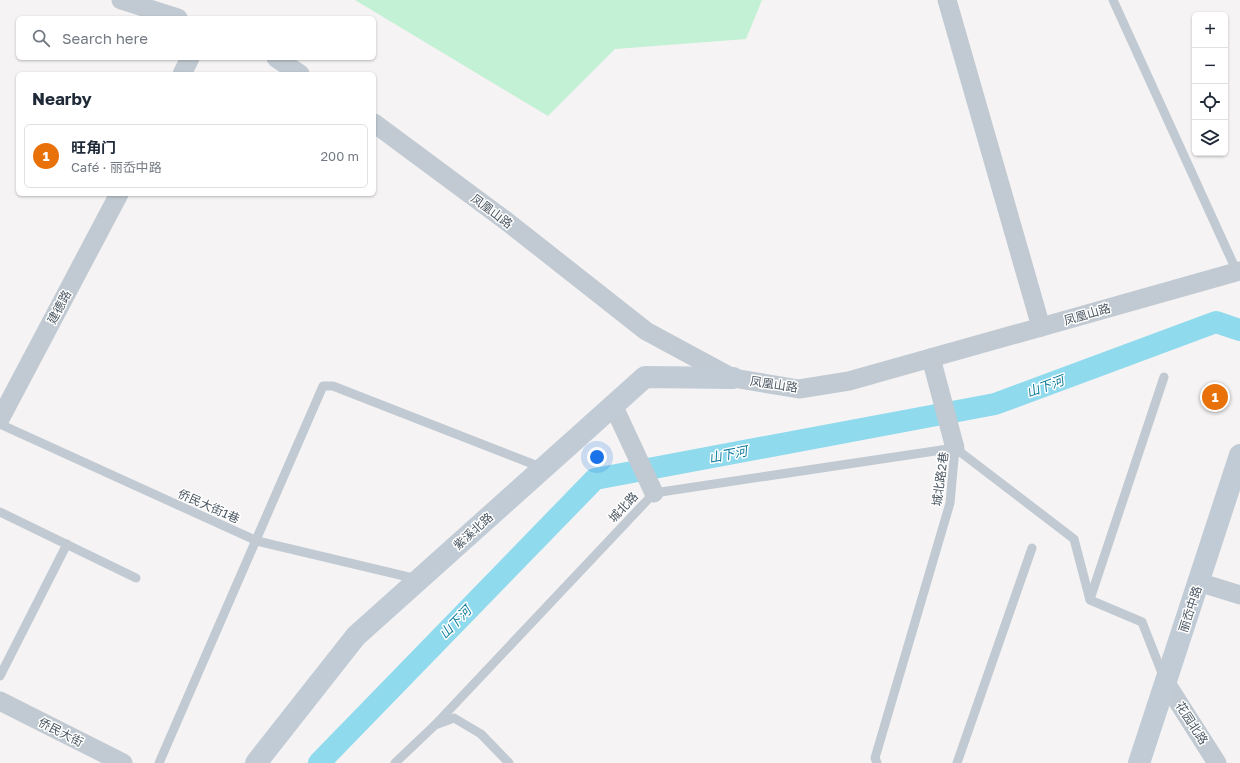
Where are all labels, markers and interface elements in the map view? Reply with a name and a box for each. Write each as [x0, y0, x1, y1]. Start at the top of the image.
map controls [1192, 12, 1228, 156]
button: + [1192, 12, 1228, 48]
search box [16, 16, 376, 60]
icon: search [30, 27, 52, 49]
text: Search here [62, 29, 148, 47]
button: − [1192, 48, 1228, 84]
button: locate [1192, 84, 1228, 120]
text: Nearby [32, 88, 92, 109]
button: layers [1192, 120, 1228, 156]
text: 旺角门 [71, 138, 116, 156]
text: 1 [43, 148, 49, 164]
text: 200 m [321, 148, 359, 164]
text: Café · 丽岙中路 [71, 159, 162, 175]
street label: 凤凰山路 [468, 191, 516, 231]
street label: 建德路 [44, 288, 74, 326]
street label: 凤凰山路 [1062, 300, 1112, 328]
water label: 山下河 [1024, 371, 1069, 400]
street label: 凤凰山路 [749, 373, 799, 395]
pin: 1 [1202, 382, 1228, 412]
water label: 山下河 [707, 442, 752, 466]
your location [587, 447, 607, 467]
street label: 城北路2巷 [929, 451, 951, 507]
street label: 侨民大街1巷 [176, 486, 242, 526]
street label: 城北路 [605, 489, 641, 525]
street label: 紫溪北路 [450, 509, 496, 553]
street label: 丽岙中路 [1175, 584, 1205, 634]
water label: 山下河 [436, 600, 476, 642]
street label: 花园北路 [1173, 699, 1211, 747]
street label: 侨民大街 [36, 714, 86, 750]

